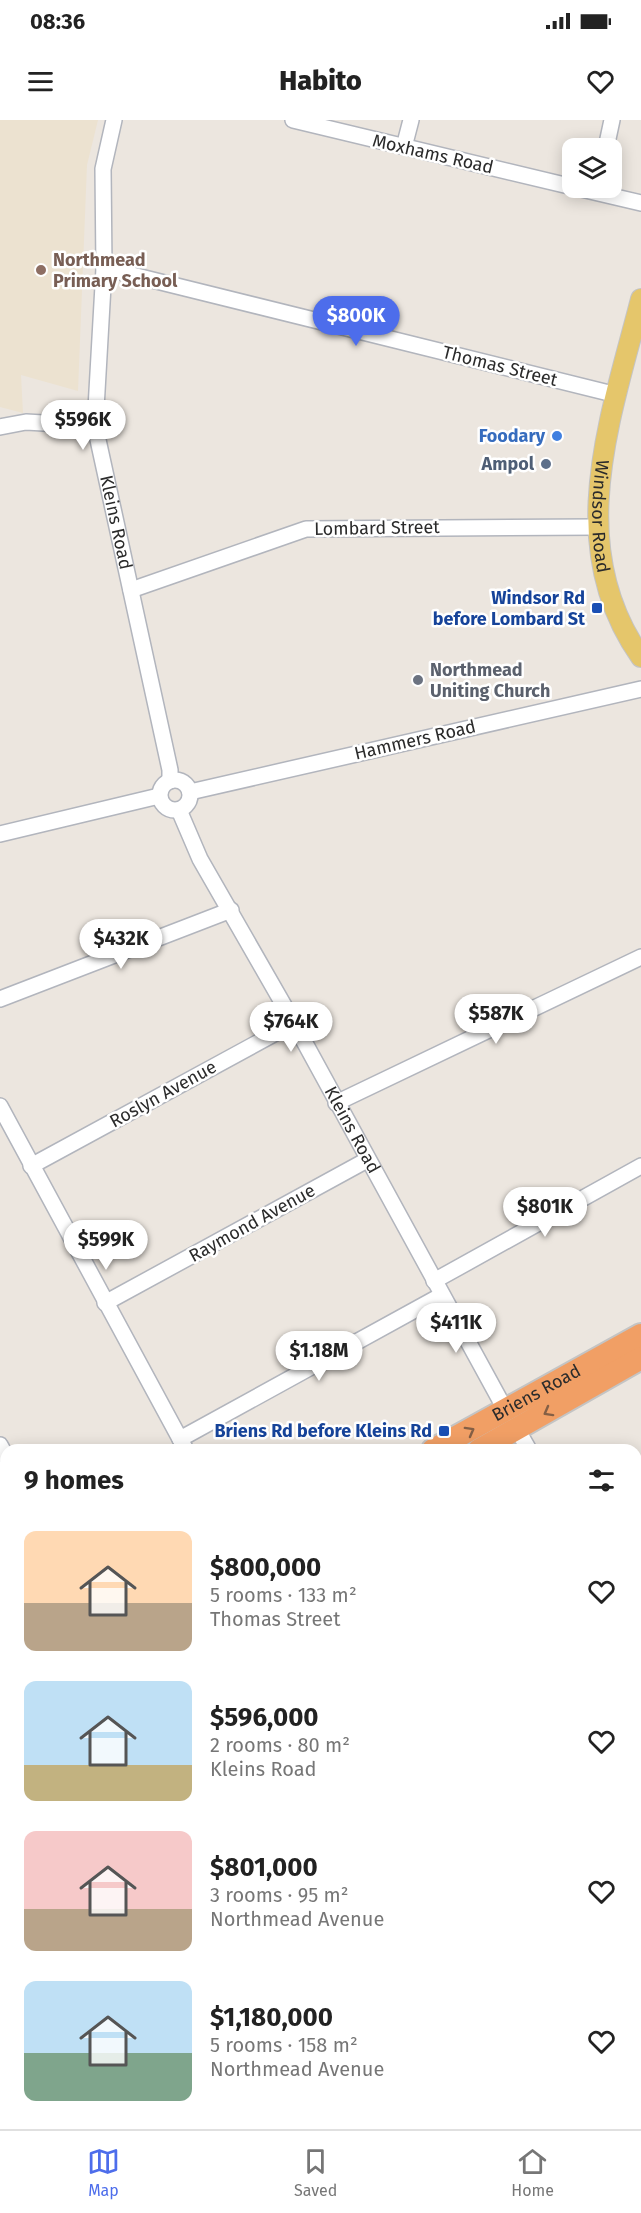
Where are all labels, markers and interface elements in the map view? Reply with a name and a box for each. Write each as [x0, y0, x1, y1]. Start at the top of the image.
text: 08:36 [30, 8, 85, 35]
icon: menu [24, 65, 57, 98]
text: Habito [279, 65, 362, 97]
icon: heart [584, 65, 617, 98]
street label: Moxhams Road [370, 129, 496, 179]
map controls [562, 138, 622, 198]
button: layers [562, 138, 622, 198]
place label: Northmead Primary School [53, 249, 178, 292]
marker: Northmead Primary School [34, 263, 48, 277]
pin: $800K [314, 296, 398, 347]
text: $800K [327, 303, 385, 327]
street label: Thomas Street [440, 341, 560, 391]
pin: $596K [41, 400, 125, 451]
text: $596K [55, 407, 111, 431]
place label: Foodary [479, 425, 546, 447]
marker: Foodary [550, 429, 564, 443]
place label: Ampol [481, 453, 535, 475]
marker: Ampol [539, 457, 553, 471]
street label: Windsor Road [587, 458, 615, 575]
street label: Kleins Road [95, 473, 137, 571]
street label: Lombard Street [314, 516, 440, 540]
place label: Windsor Rd before Lombard St [433, 587, 586, 630]
marker: Windsor Rd before Lombard St [590, 601, 604, 615]
place label: Northmead Uniting Church [430, 659, 550, 702]
marker: Northmead Uniting Church [411, 673, 425, 687]
street label: Hammers Road [352, 715, 478, 765]
pin: $432K [79, 919, 163, 970]
text: $432K [93, 926, 149, 950]
pin: $587K [454, 994, 538, 1045]
text: $587K [468, 1001, 524, 1025]
pin: $764K [249, 1002, 333, 1053]
text: $764K [264, 1009, 318, 1033]
street label: Roslyn Avenue [106, 1056, 220, 1132]
street label: Kleins Road [320, 1082, 385, 1177]
street label: Raymond Avenue [185, 1179, 319, 1267]
pin: $801K [503, 1187, 587, 1238]
text: $801K [517, 1194, 573, 1218]
pin: $599K [64, 1220, 148, 1271]
text: $599K [78, 1227, 134, 1251]
pin: $411K [414, 1303, 498, 1354]
text: $411K [430, 1310, 482, 1334]
pin: $1.18M [270, 1331, 368, 1382]
text: $1.18M [290, 1338, 348, 1362]
street label: Briens Road [488, 1360, 585, 1426]
one-way arrow [544, 1405, 555, 1416]
place label: Briens Rd before Kleins Rd [214, 1420, 432, 1442]
marker: Briens Rd before Kleins Rd [437, 1424, 451, 1438]
one-way arrow [463, 1427, 474, 1438]
icon: filters [585, 1464, 618, 1497]
text: 9 homes [24, 1465, 124, 1496]
text: $800,000 [210, 1552, 321, 1583]
icon: home [72, 1555, 144, 1627]
icon: heart [585, 1575, 618, 1608]
text: 5 rooms · 133 m² [210, 1583, 357, 1607]
text: Thomas Street [210, 1607, 340, 1631]
text: $596,000 [210, 1702, 319, 1733]
icon: home [72, 1705, 144, 1777]
icon: heart [585, 1725, 618, 1758]
text: 2 rooms · 80 m² [210, 1733, 350, 1757]
text: Kleins Road [210, 1757, 317, 1781]
text: $801,000 [210, 1852, 318, 1883]
icon: home [72, 1855, 144, 1927]
icon: heart [585, 1875, 618, 1908]
text: 3 rooms · 95 m² [210, 1883, 349, 1907]
text: Northmead Avenue [210, 1907, 384, 1931]
text: $1,180,000 [210, 2002, 333, 2033]
icon: home [72, 2005, 144, 2077]
icon: heart [585, 2025, 618, 2058]
text: 5 rooms · 158 m² [210, 2033, 358, 2057]
text: Northmead Avenue [210, 2057, 384, 2081]
tab: Map [87, 2145, 120, 2200]
tab: Saved [294, 2145, 337, 2200]
tab: Home [511, 2145, 554, 2200]

